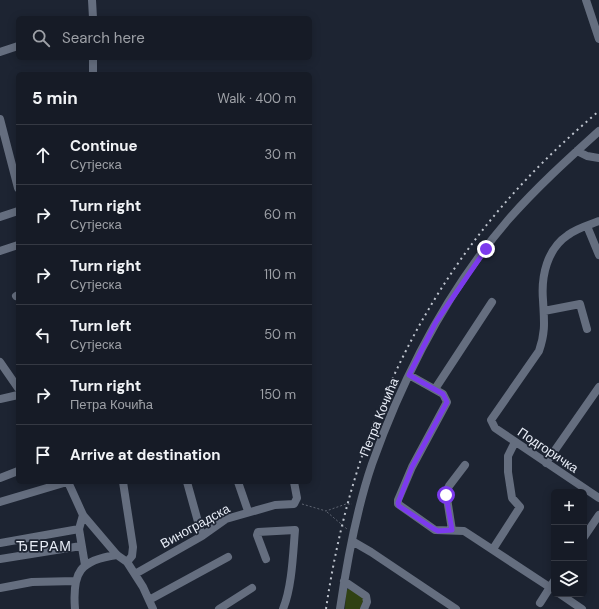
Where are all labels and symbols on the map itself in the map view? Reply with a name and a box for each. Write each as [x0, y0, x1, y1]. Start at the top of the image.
route end [477, 240, 495, 258]
street label: Петра Кочића [356, 375, 403, 459]
street label: Подгоричка [514, 423, 582, 477]
route start [437, 486, 455, 504]
street label: Виноградска [157, 500, 233, 552]
district label: ЂЕРАМ [16, 537, 72, 555]

